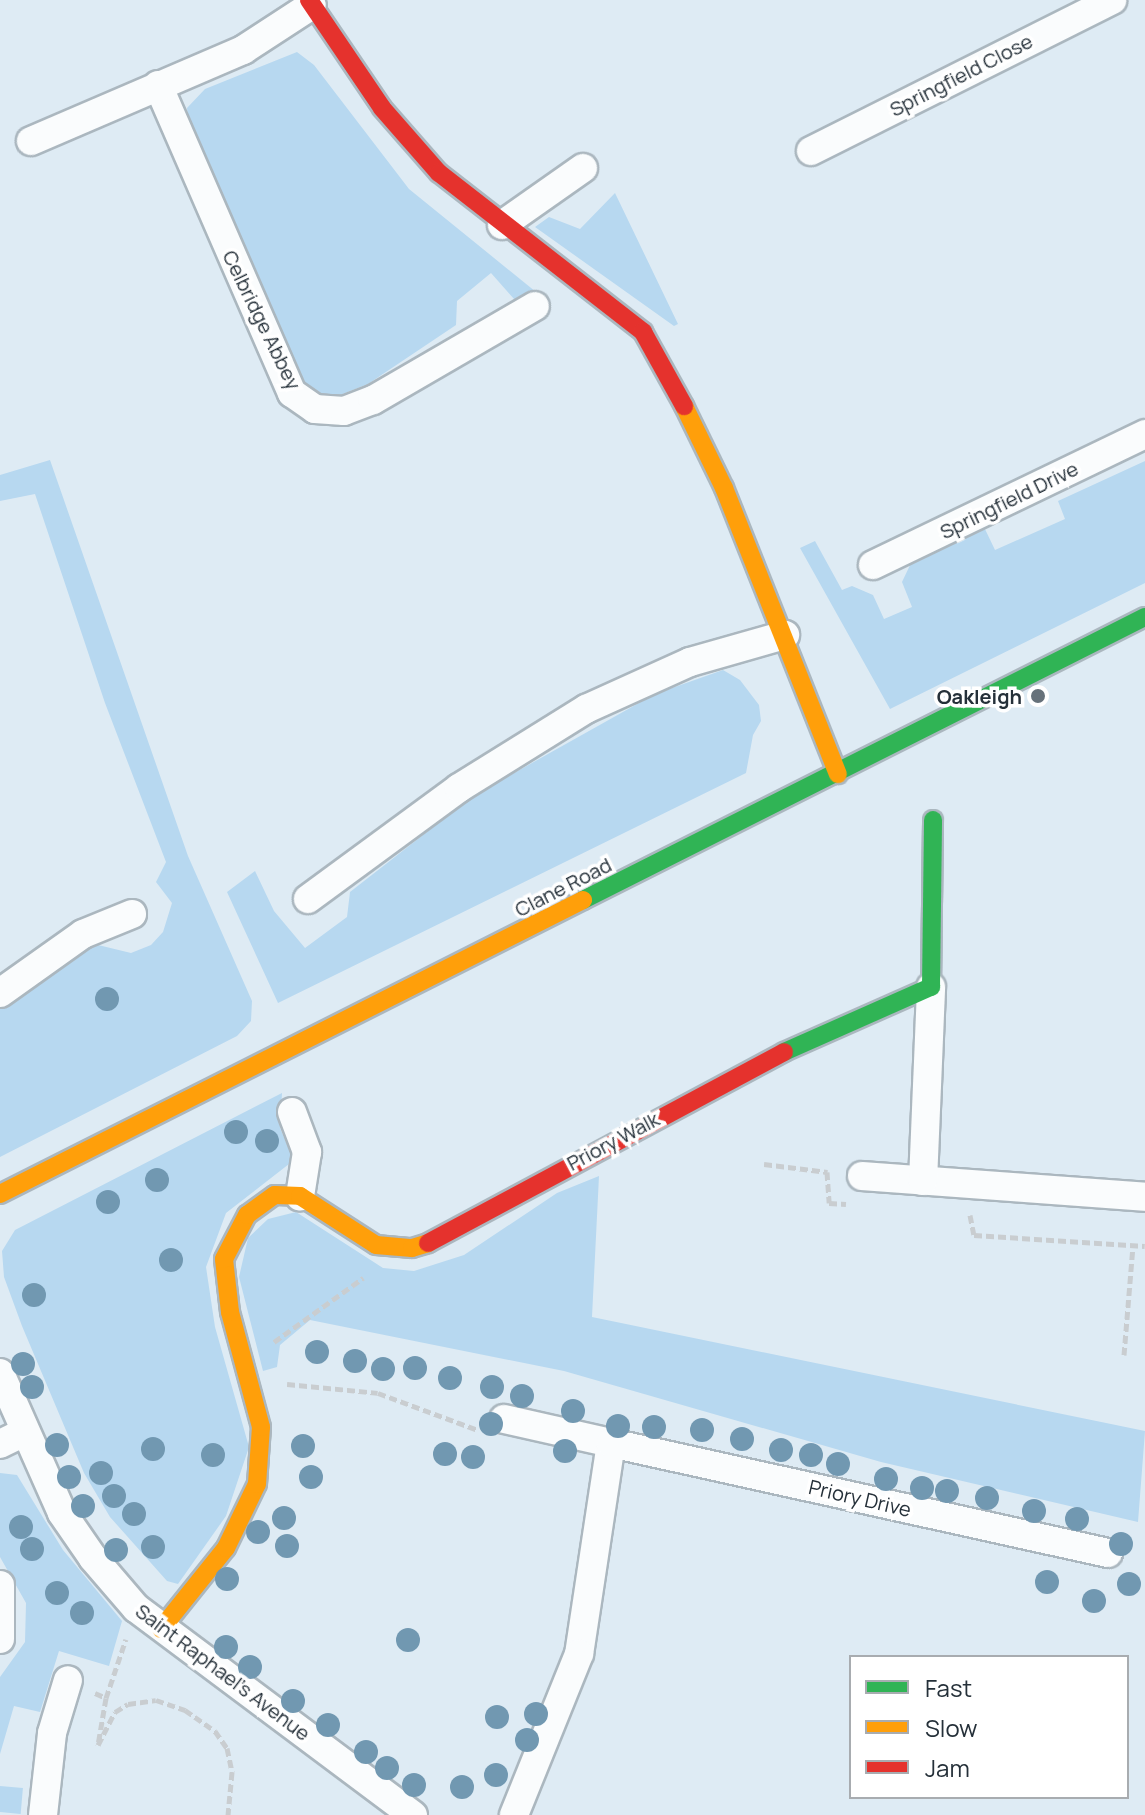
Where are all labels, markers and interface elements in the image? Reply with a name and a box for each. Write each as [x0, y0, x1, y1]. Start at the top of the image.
street label: Springfield Close [886, 29, 1036, 121]
street label: Celbridge Abbey [218, 246, 306, 394]
street label: Springfield Drive [936, 456, 1082, 544]
place label: Oakleigh [937, 684, 1022, 708]
marker: Oakleigh [1029, 687, 1047, 705]
street label: Clane Road [511, 852, 615, 922]
street label: Priory Walk [563, 1107, 663, 1175]
street label: Priory Drive [807, 1475, 913, 1521]
street label: Saint Raphael's Avenue [131, 1599, 315, 1745]
legend [849, 1655, 1129, 1799]
text: Fast [925, 1671, 972, 1704]
text: Slow [925, 1711, 978, 1744]
text: Jam [925, 1751, 970, 1784]

